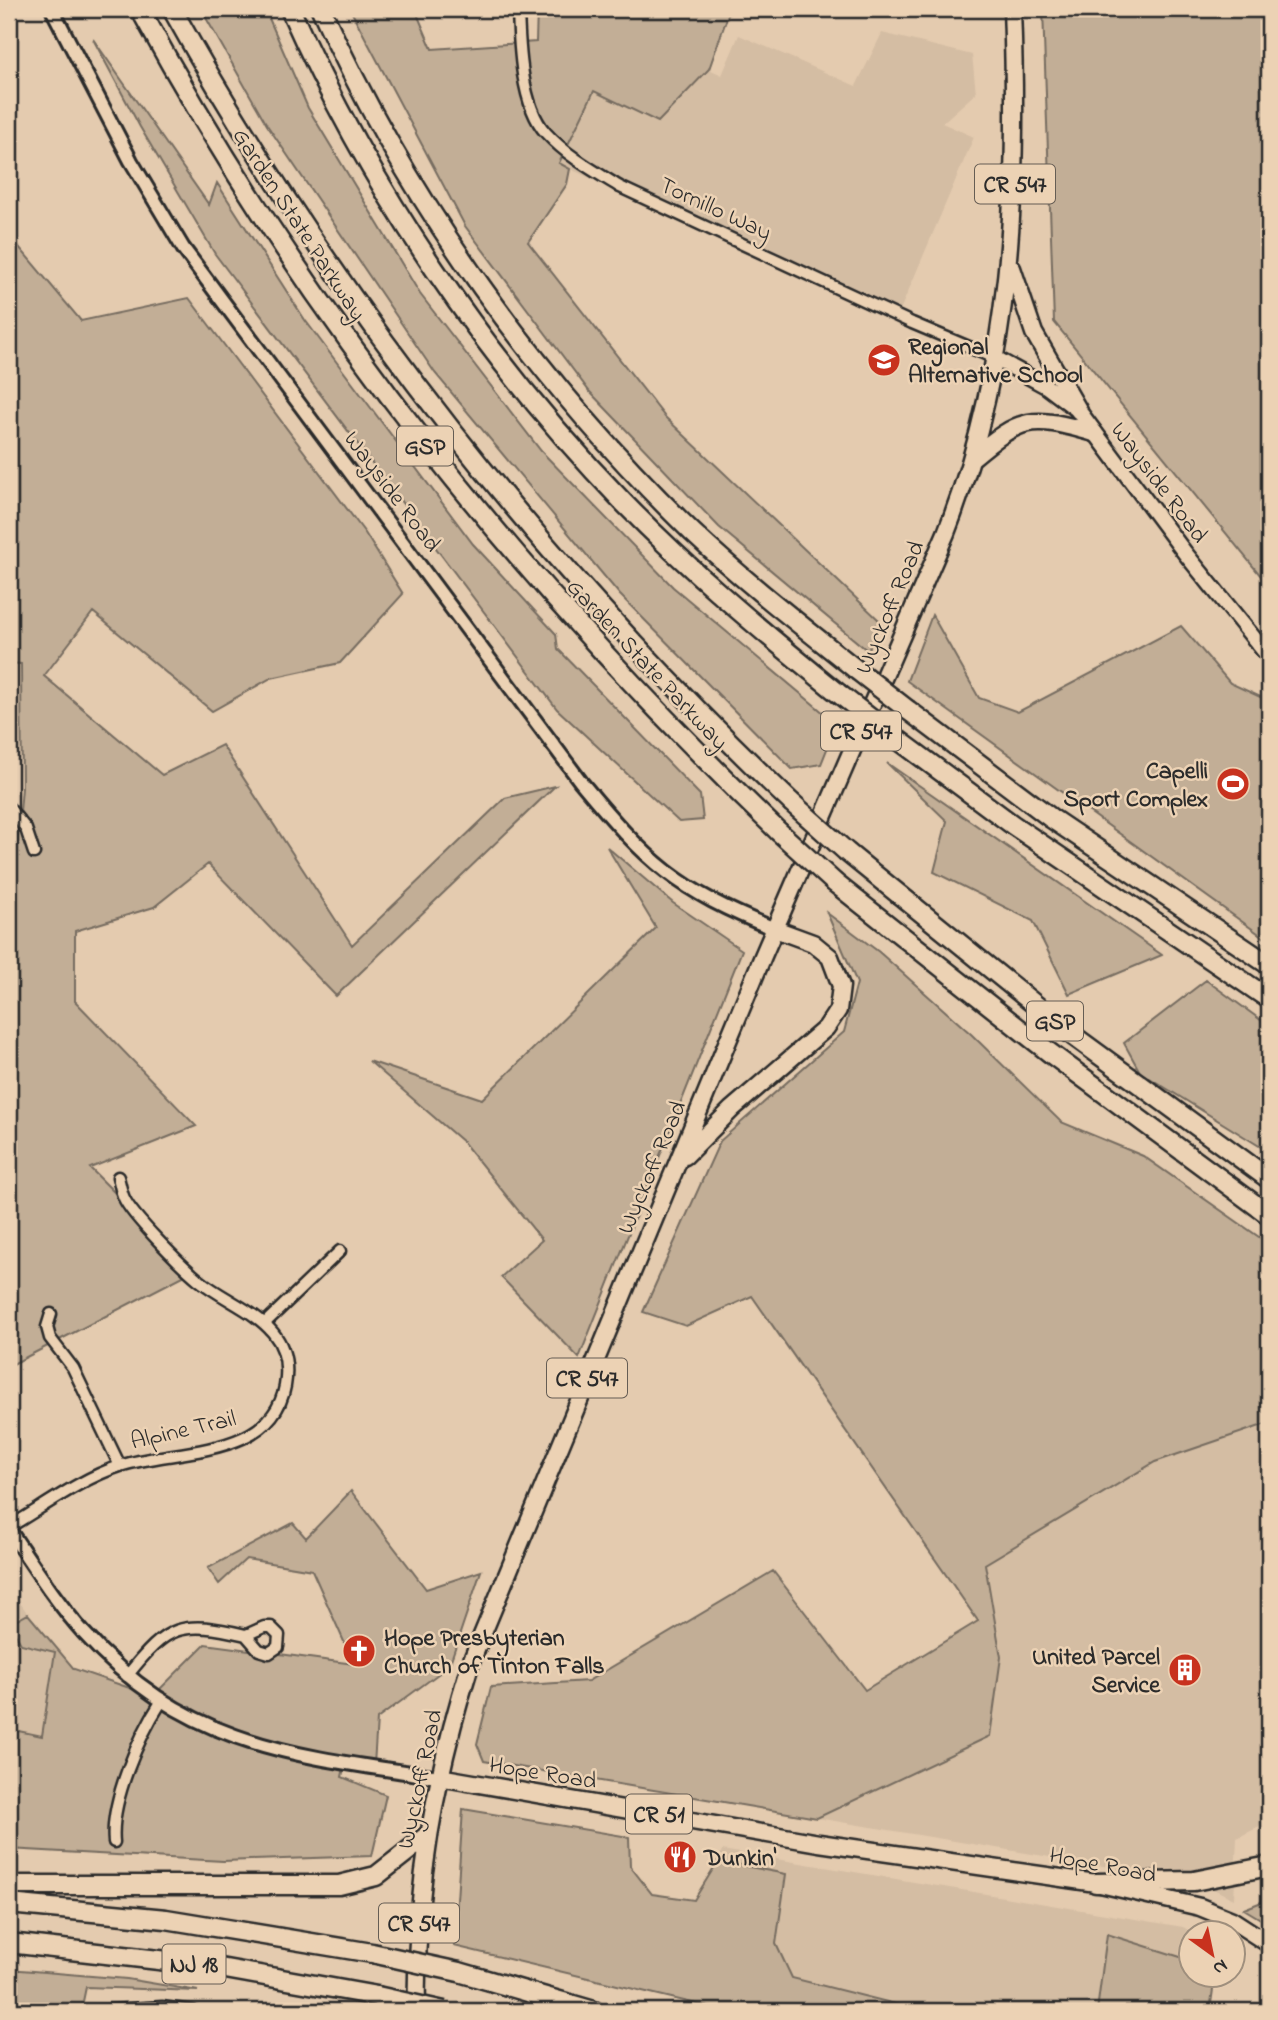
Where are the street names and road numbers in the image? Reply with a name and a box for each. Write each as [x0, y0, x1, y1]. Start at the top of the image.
street label: Garden State Parkway [221, 122, 374, 329]
road number: CR 547 [975, 164, 1055, 204]
street label: Tornillo Way [653, 169, 777, 252]
street label: Wayside Road [1100, 416, 1216, 552]
street label: Wayside Road [333, 425, 449, 561]
road number: GSP [397, 426, 453, 466]
street label: Wyckoff Road [847, 535, 936, 680]
street label: Garden State Parkway [556, 572, 735, 760]
road number: CR 547 [821, 712, 901, 750]
road number: GSP [1027, 1002, 1083, 1040]
street label: Wyckoff Road [609, 1095, 698, 1240]
road number: CR 547 [547, 1358, 627, 1398]
street label: Alpine Trail [127, 1402, 240, 1461]
street label: Wyckoff Road [390, 1706, 454, 1853]
street label: Hope Road [486, 1749, 599, 1800]
road number: CR 51 [626, 1795, 692, 1834]
street label: Hope Road [1046, 1839, 1160, 1894]
road number: CR 547 [379, 1904, 459, 1942]
road number: NJ 18 [162, 1944, 226, 1983]

